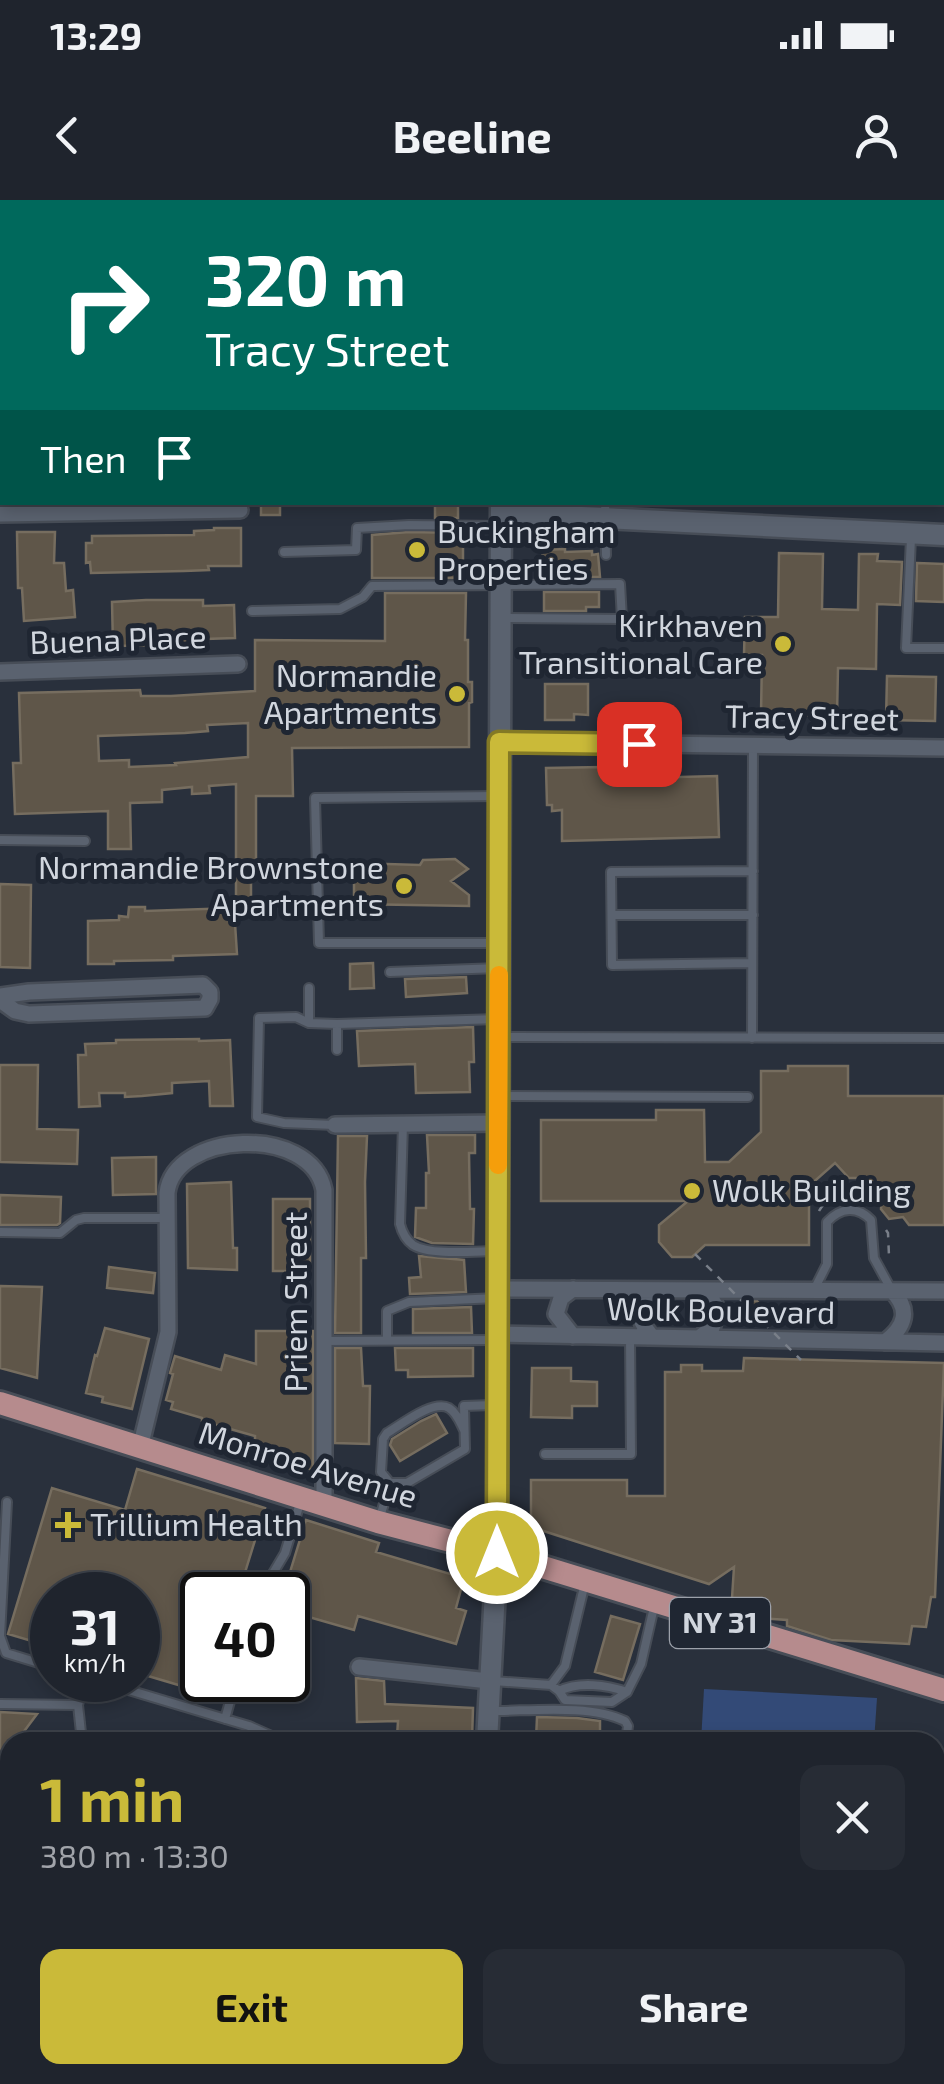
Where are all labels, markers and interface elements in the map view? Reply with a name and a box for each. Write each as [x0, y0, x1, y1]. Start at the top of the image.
text: 13:29 [50, 12, 142, 58]
icon: back [40, 108, 95, 163]
text: Beeline [392, 108, 552, 162]
icon: person [849, 108, 904, 163]
text: 320 m [205, 236, 406, 320]
icon: right [40, 240, 170, 370]
text: Tracy Street [205, 321, 450, 375]
icon: arrive [147, 430, 202, 485]
text: Then [40, 435, 127, 481]
place label: Buckingham Properties [437, 511, 616, 586]
marker: Buckingham Properties [406, 539, 428, 561]
place label: Kirkhaven Transitional Care [518, 605, 763, 680]
street label: Buena Place [29, 616, 207, 660]
marker: Kirkhaven Transitional Care [772, 633, 794, 655]
place label: Normandie Apartments [264, 655, 437, 730]
marker: Normandie Apartments [446, 683, 468, 705]
street label: Tracy Street [725, 695, 899, 737]
pin [597, 702, 682, 787]
icon: arrive [612, 717, 667, 772]
place label: Normandie Brownstone Apartments [38, 847, 384, 922]
marker: Normandie Brownstone Apartments [393, 875, 415, 897]
place label: Wolk Building [712, 1170, 911, 1208]
marker: Wolk Building [681, 1180, 703, 1202]
street label: Priem Street [275, 1212, 313, 1392]
street label: Wolk Boulevard [606, 1288, 836, 1330]
street label: Monroe Avenue [195, 1412, 422, 1514]
position arrow [445, 1501, 549, 1605]
place label: Trillium Health [90, 1504, 303, 1542]
marker: Trillium Health [55, 1512, 81, 1538]
speed limit sign: 40 [180, 1572, 310, 1702]
text: 31 [70, 1595, 120, 1655]
road number: NY 31 [670, 1598, 770, 1648]
text: km/h [64, 1647, 126, 1677]
text: 1 min [40, 1762, 184, 1834]
button: close [800, 1765, 905, 1870]
text: 380 m · 13:30 [40, 1836, 229, 1874]
button: Exit [40, 1949, 463, 2064]
button: Share [483, 1949, 905, 2064]

